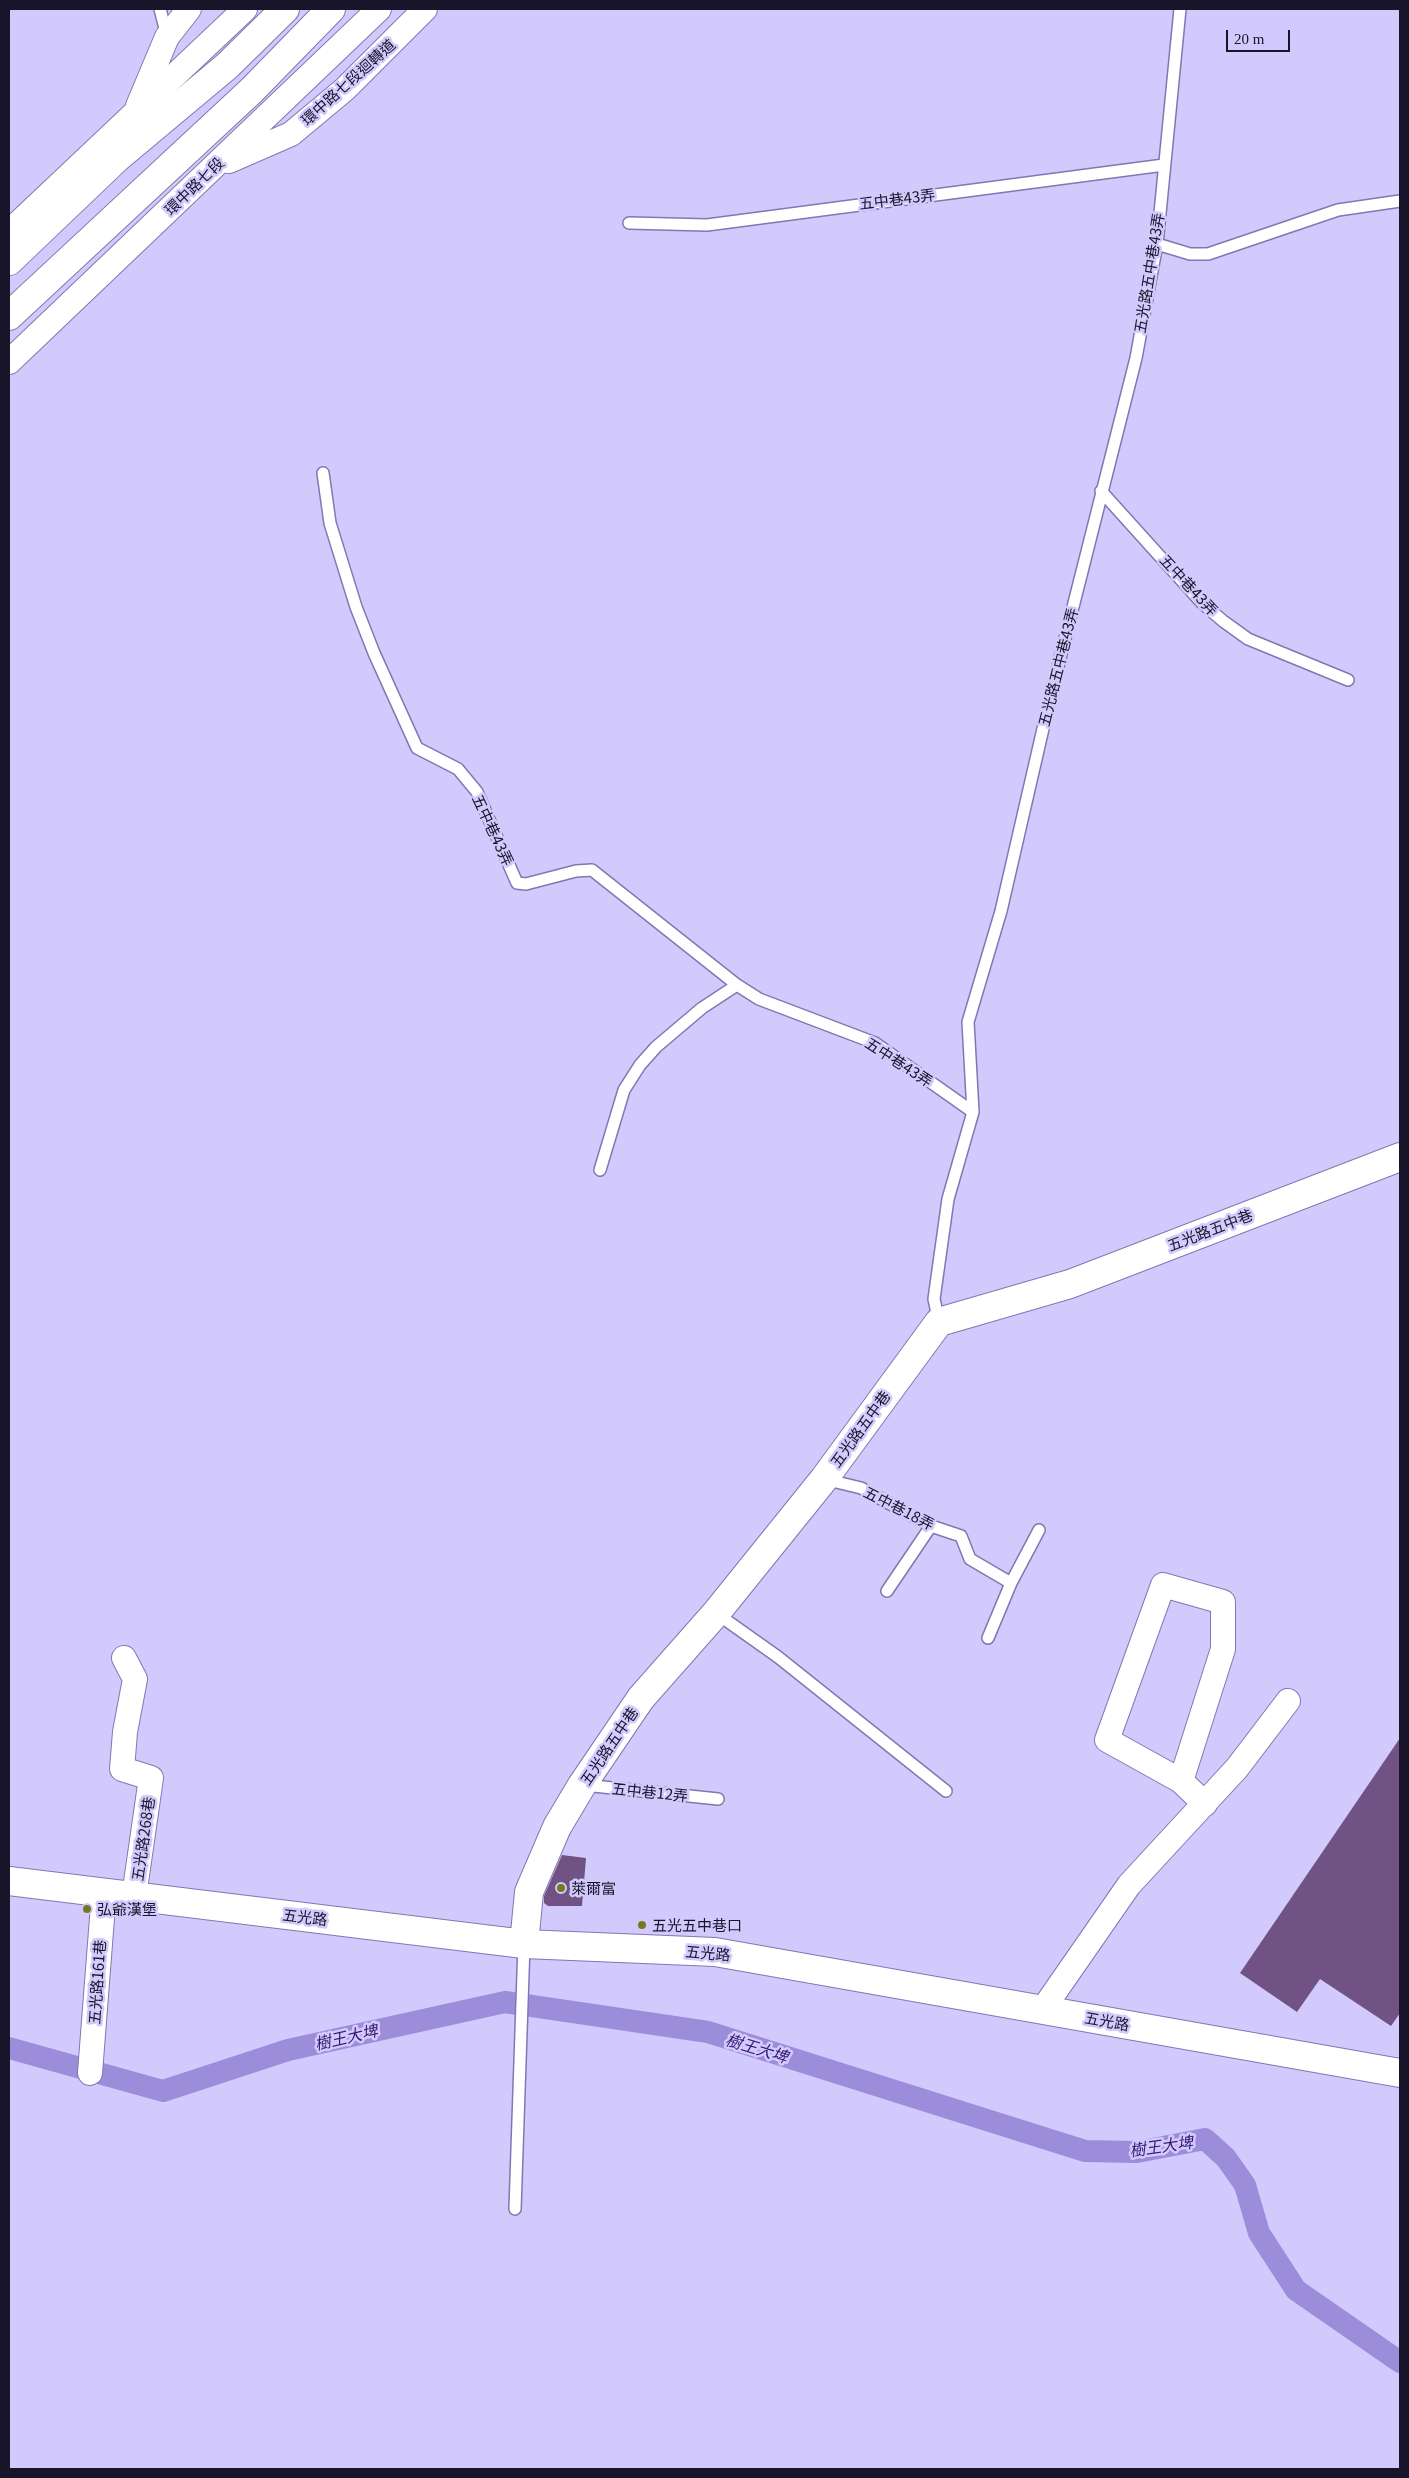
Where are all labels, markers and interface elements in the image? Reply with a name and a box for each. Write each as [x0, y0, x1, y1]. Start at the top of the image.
scale bar [1229, 20, 1293, 52]
text: 20 m [1234, 31, 1264, 47]
street label: 環中路七段迴轉道 [297, 35, 399, 129]
street label: 環中路七段 [161, 153, 227, 219]
street label: 五中巷43弄 [858, 185, 936, 213]
street label: 五光路五中巷43弄 [1131, 212, 1167, 334]
street label: 五中巷43弄 [1156, 551, 1222, 619]
street label: 五光路五中巷43弄 [1035, 606, 1081, 728]
street label: 五中巷43弄 [469, 791, 517, 869]
street label: 五中巷43弄 [862, 1034, 936, 1090]
street label: 五光路五中巷 [1165, 1205, 1255, 1255]
street label: 五光路五中巷 [826, 1387, 894, 1471]
street label: 五中巷18弄 [861, 1483, 937, 1533]
street label: 五光路五中巷 [576, 1704, 642, 1788]
street label: 五中巷12弄 [611, 1779, 689, 1805]
street label: 五光路268巷 [128, 1796, 158, 1882]
place label: 萊爾富 [571, 1879, 616, 1897]
marker: 萊爾富 [555, 1882, 567, 1894]
place label: 弘爺漢堡 [97, 1900, 157, 1918]
marker: 弘爺漢堡 [81, 1903, 93, 1915]
street label: 五光路 [282, 1905, 328, 1929]
place label: 五光五中巷口 [652, 1916, 742, 1934]
marker: 五光五中巷口 [636, 1919, 648, 1931]
street label: 五光路161巷 [85, 1939, 109, 2025]
street label: 五光路 [685, 1942, 731, 1964]
street label: 五光路 [1083, 2008, 1131, 2034]
water label: 樹王大埤 [313, 2020, 379, 2054]
water label: 樹王大埤 [724, 2029, 790, 2067]
water label: 樹王大埤 [1128, 2132, 1194, 2160]

